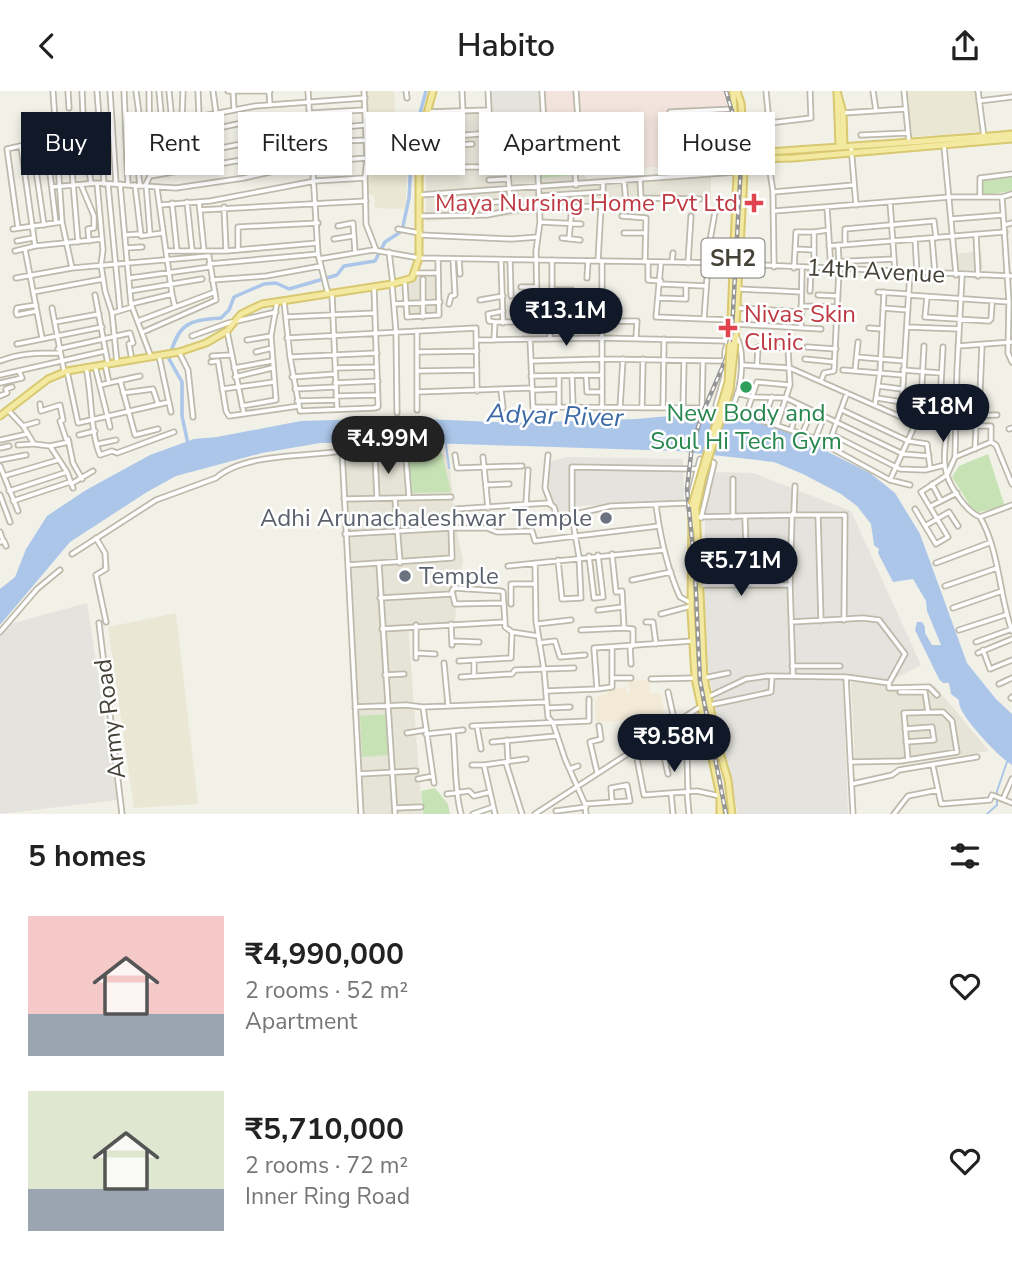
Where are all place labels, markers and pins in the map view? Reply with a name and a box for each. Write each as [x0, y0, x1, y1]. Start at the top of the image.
place label: Maya Nursing Home Pvt Ltd [435, 187, 738, 219]
marker: Maya Nursing Home Pvt Ltd [744, 193, 764, 213]
pin: ₹13.1M [509, 289, 623, 348]
place label: Nivas Skin Clinic [744, 298, 856, 358]
marker: Nivas Skin Clinic [718, 318, 738, 338]
marker: New Body and Soul Hi Tech Gym [738, 379, 754, 395]
pin: ₹18M [902, 385, 984, 444]
place label: New Body and Soul Hi Tech Gym [650, 397, 842, 457]
pin: ₹4.99M [331, 417, 445, 476]
place label: Adhi Arunachaleshwar Temple [260, 502, 592, 534]
marker: Adhi Arunachaleshwar Temple [598, 510, 614, 526]
pin: ₹5.71M [684, 539, 798, 598]
place label: Temple [419, 560, 499, 592]
marker: Temple [397, 568, 413, 584]
pin: ₹9.58M [617, 715, 731, 774]

